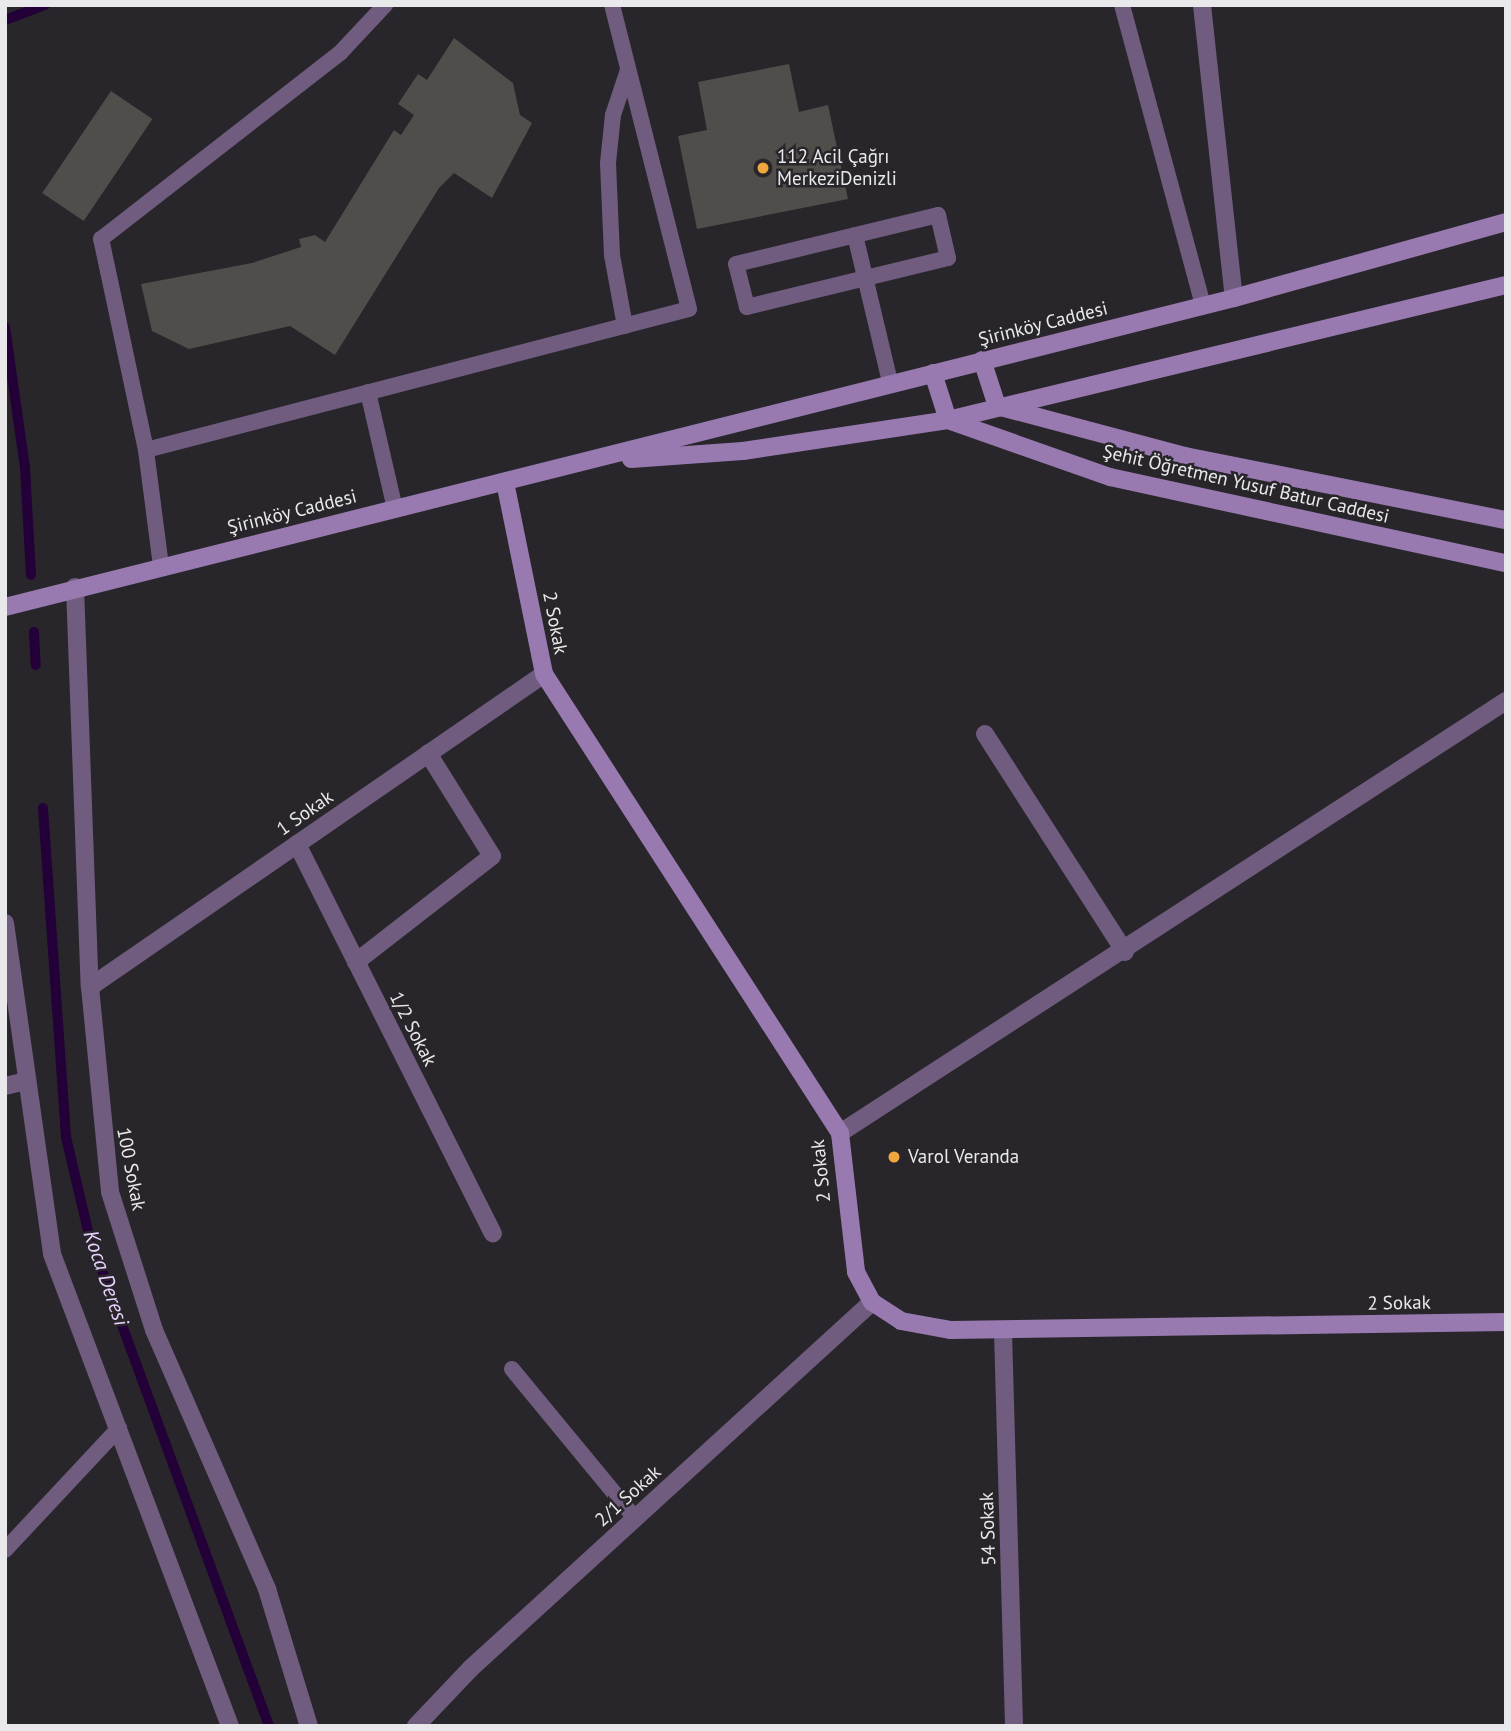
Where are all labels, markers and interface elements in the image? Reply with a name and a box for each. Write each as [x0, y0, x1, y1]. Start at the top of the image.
place label: 112 Acil Çağrı MerkeziDenizli [777, 146, 897, 190]
marker: 112 Acil Çağrı MerkeziDenizli [755, 160, 771, 176]
street label: Şirinköy Caddesi [976, 297, 1110, 351]
street label: Şehit Öğretmen Yusuf Batur Caddesi [1100, 440, 1392, 528]
street label: Şirinköy Caddesi [225, 485, 359, 539]
street label: 2 Sokak [538, 590, 572, 656]
street label: 1 Sokak [273, 786, 337, 840]
street label: 1/2 Sokak [385, 988, 441, 1070]
street label: 100 Sokak [112, 1126, 150, 1212]
street label: 2 Sokak [806, 1138, 836, 1204]
place label: Varol Veranda [908, 1146, 1020, 1168]
marker: Varol Veranda [886, 1149, 902, 1165]
water label: Koca Deresi [78, 1227, 134, 1329]
street label: 2 Sokak [1367, 1291, 1431, 1315]
street label: 2/1 Sokak [590, 1461, 666, 1531]
street label: 54 Sokak [975, 1492, 1001, 1566]

